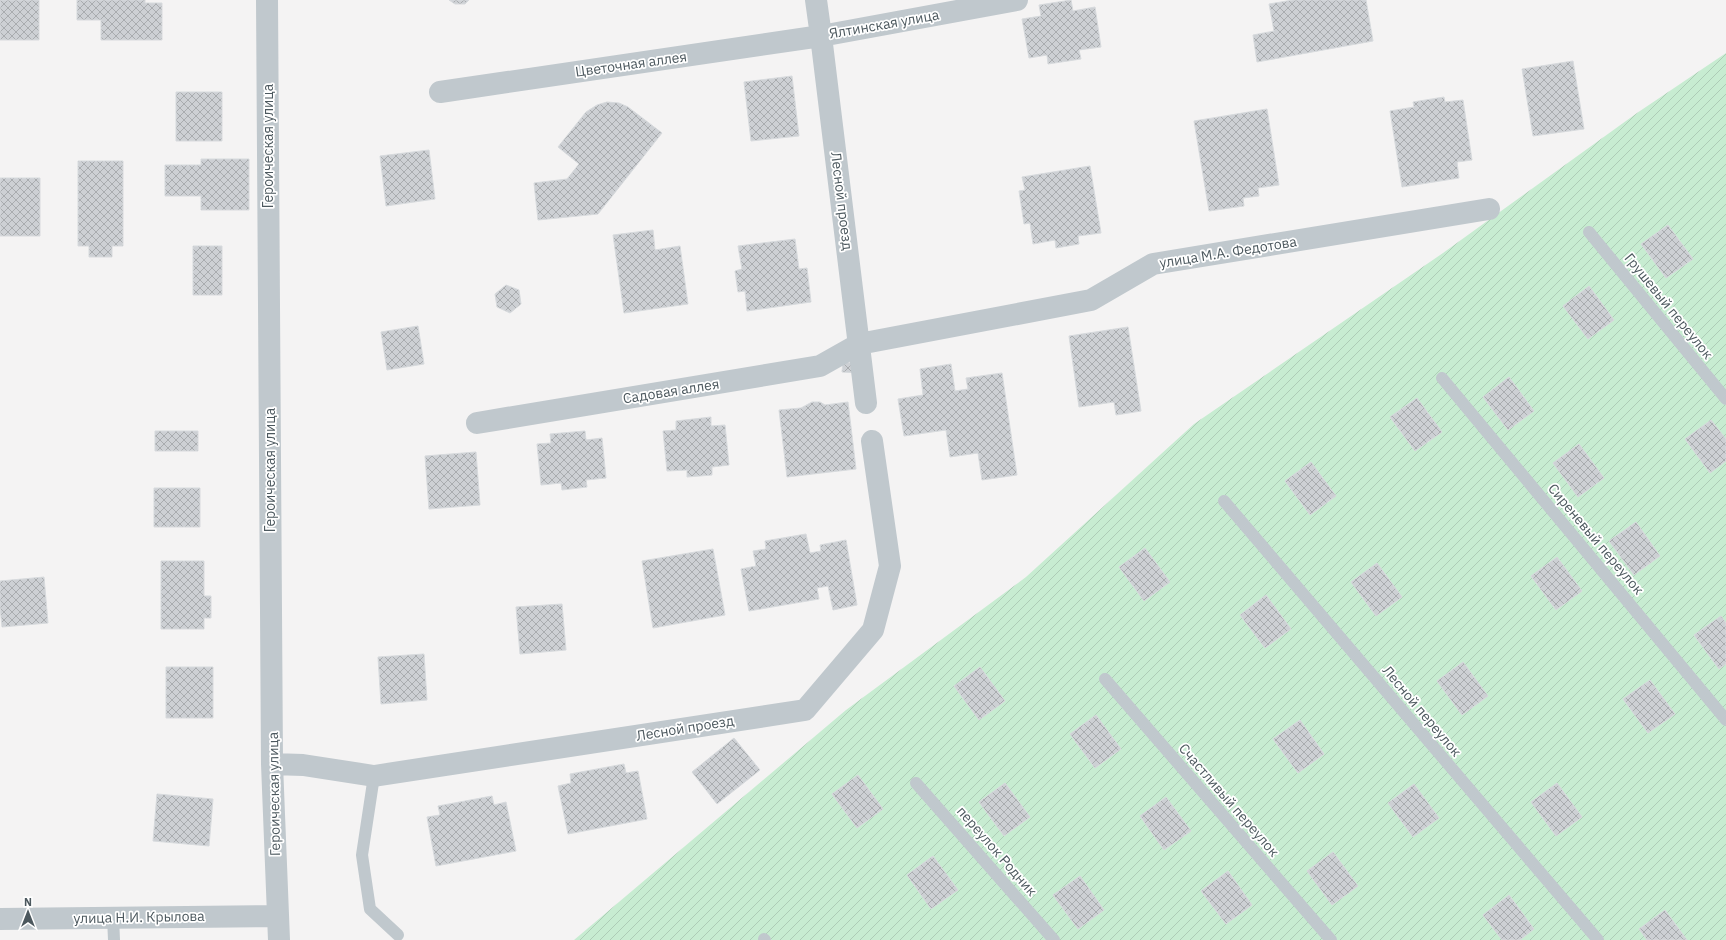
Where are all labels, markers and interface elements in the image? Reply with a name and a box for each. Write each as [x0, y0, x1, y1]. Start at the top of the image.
street label: Ялтинская улица [827, 5, 941, 43]
street label: Цветочная аллея [574, 47, 688, 81]
street label: Героическая улица [259, 83, 277, 208]
street label: Лесной проезд [827, 151, 857, 251]
street label: улица М.А. Федотова [1158, 232, 1298, 272]
street label: Грушевый переулок [1621, 249, 1717, 363]
street label: Садовая аллея [622, 374, 720, 408]
street label: Героическая улица [261, 407, 279, 532]
street label: Сиреневый переулок [1544, 480, 1648, 599]
street label: Лесной переулок [1379, 662, 1466, 761]
street label: Лесной проезд [635, 711, 735, 745]
street label: Героическая улица [264, 731, 284, 856]
street label: Счастливый переулок [1175, 740, 1283, 861]
street label: переулок Родник [953, 802, 1041, 900]
north arrow [8, 892, 48, 932]
text: N [24, 895, 32, 909]
street label: улица Н.И. Крылова [73, 907, 205, 927]

